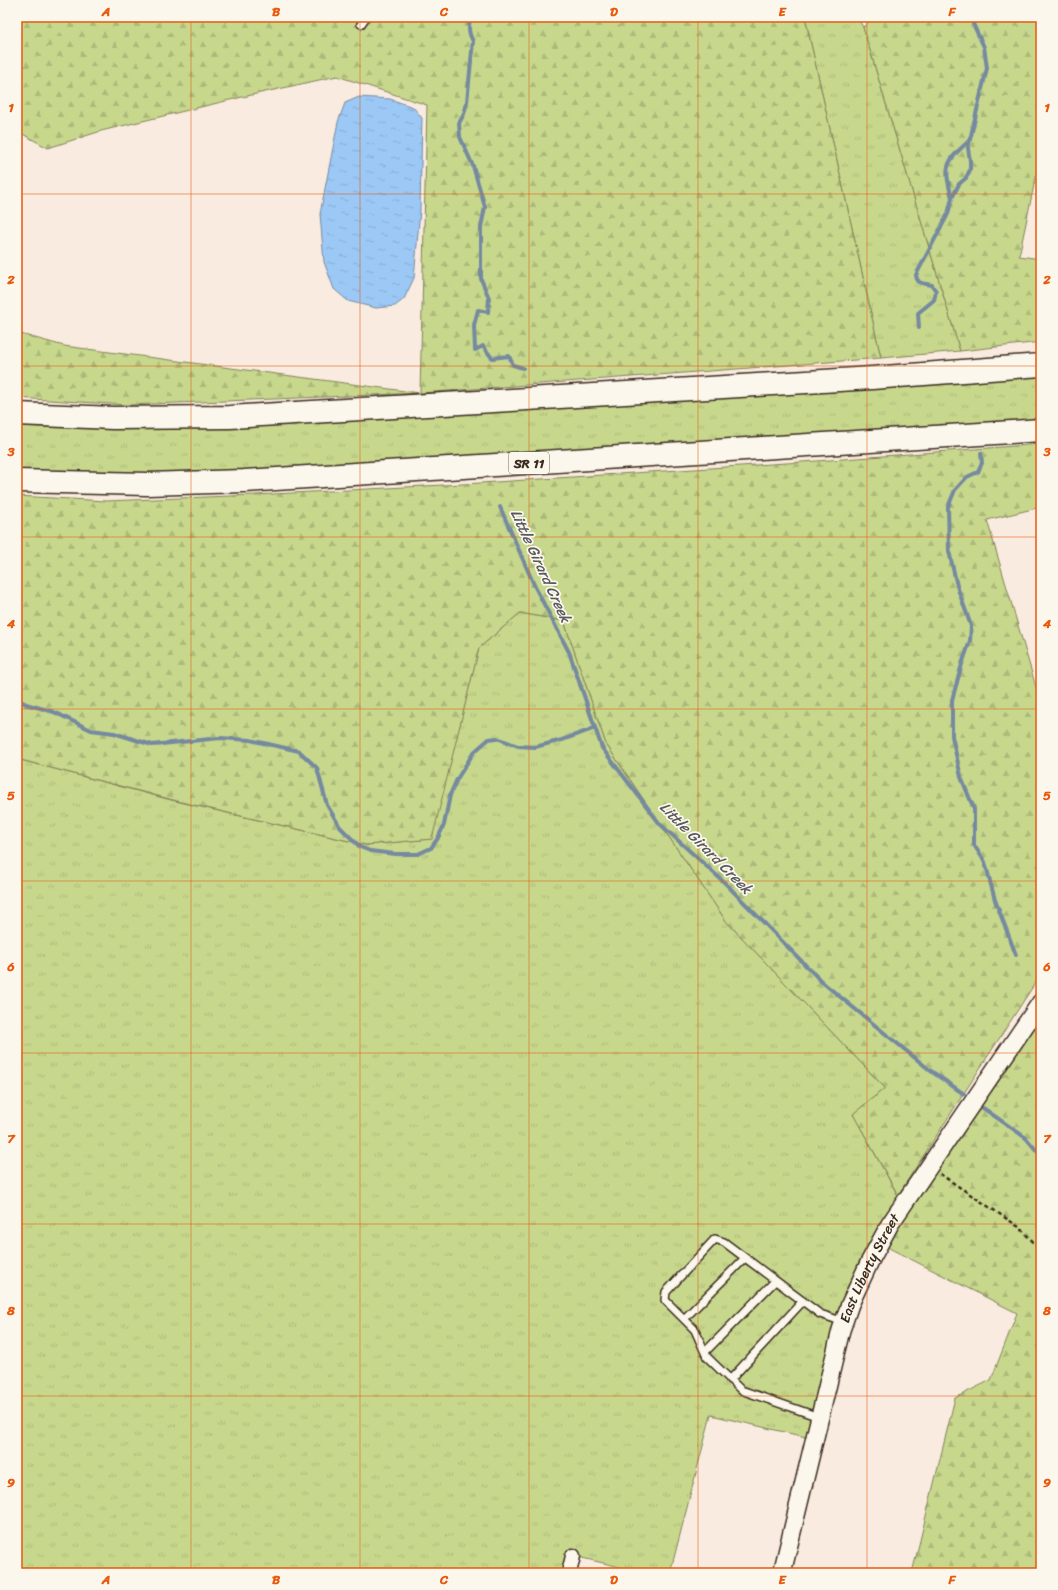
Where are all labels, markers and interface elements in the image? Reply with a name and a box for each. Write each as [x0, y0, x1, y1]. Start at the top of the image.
text: A [101, 0, 110, 23]
text: B [272, 0, 281, 23]
text: C [439, 0, 449, 23]
text: D [610, 0, 618, 23]
text: E [778, 0, 787, 23]
text: F [947, 0, 956, 23]
text: 1 [8, 96, 14, 119]
text: 1 [1044, 96, 1050, 119]
text: 2 [6, 268, 15, 291]
text: 2 [1042, 268, 1051, 291]
text: 3 [6, 440, 15, 463]
text: 3 [1042, 440, 1051, 463]
road number: SR 11 [509, 452, 549, 474]
water label: Little Girard Creek [503, 505, 579, 628]
text: 4 [6, 612, 16, 635]
text: 4 [1042, 612, 1052, 635]
text: 5 [7, 784, 15, 807]
text: 5 [1043, 784, 1051, 807]
water label: Little Girard Creek [653, 795, 759, 901]
text: 6 [6, 955, 15, 978]
text: 6 [1042, 955, 1051, 978]
text: 7 [7, 1127, 16, 1150]
text: 7 [1043, 1127, 1052, 1150]
street label: East Liberty Street [832, 1207, 907, 1326]
text: 8 [6, 1299, 15, 1322]
text: 8 [1042, 1299, 1051, 1322]
text: 9 [7, 1471, 15, 1494]
text: 9 [1043, 1471, 1051, 1494]
text: A [101, 1568, 110, 1590]
text: B [272, 1568, 281, 1590]
text: C [439, 1568, 449, 1590]
text: D [610, 1568, 618, 1590]
text: E [778, 1568, 787, 1590]
text: F [947, 1568, 956, 1590]

